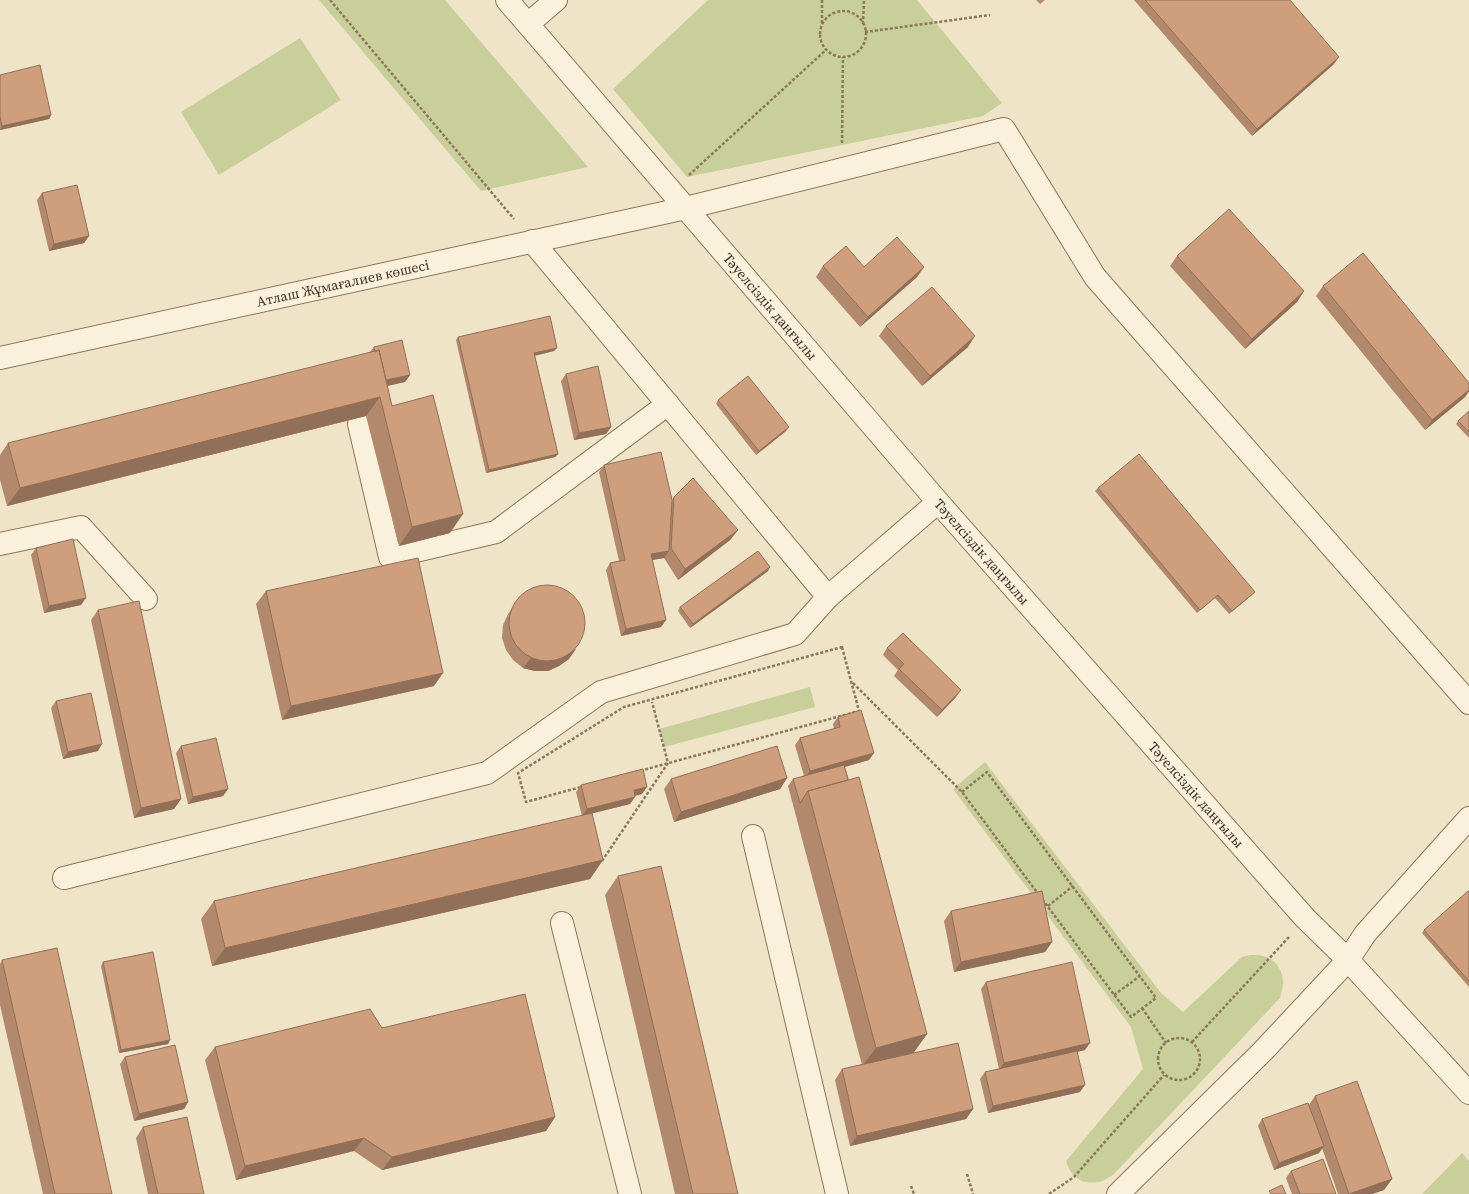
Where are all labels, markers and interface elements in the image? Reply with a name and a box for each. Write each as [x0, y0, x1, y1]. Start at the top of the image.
street label: Тәуелсіздік даңғылы [718, 249, 822, 365]
street label: Атлаш Жұмағалиев көшесі [255, 254, 431, 312]
street label: Тәуелсіздік даңғылы [930, 494, 1034, 609]
street label: Тәуелсіздік даңғылы [1144, 737, 1249, 852]

